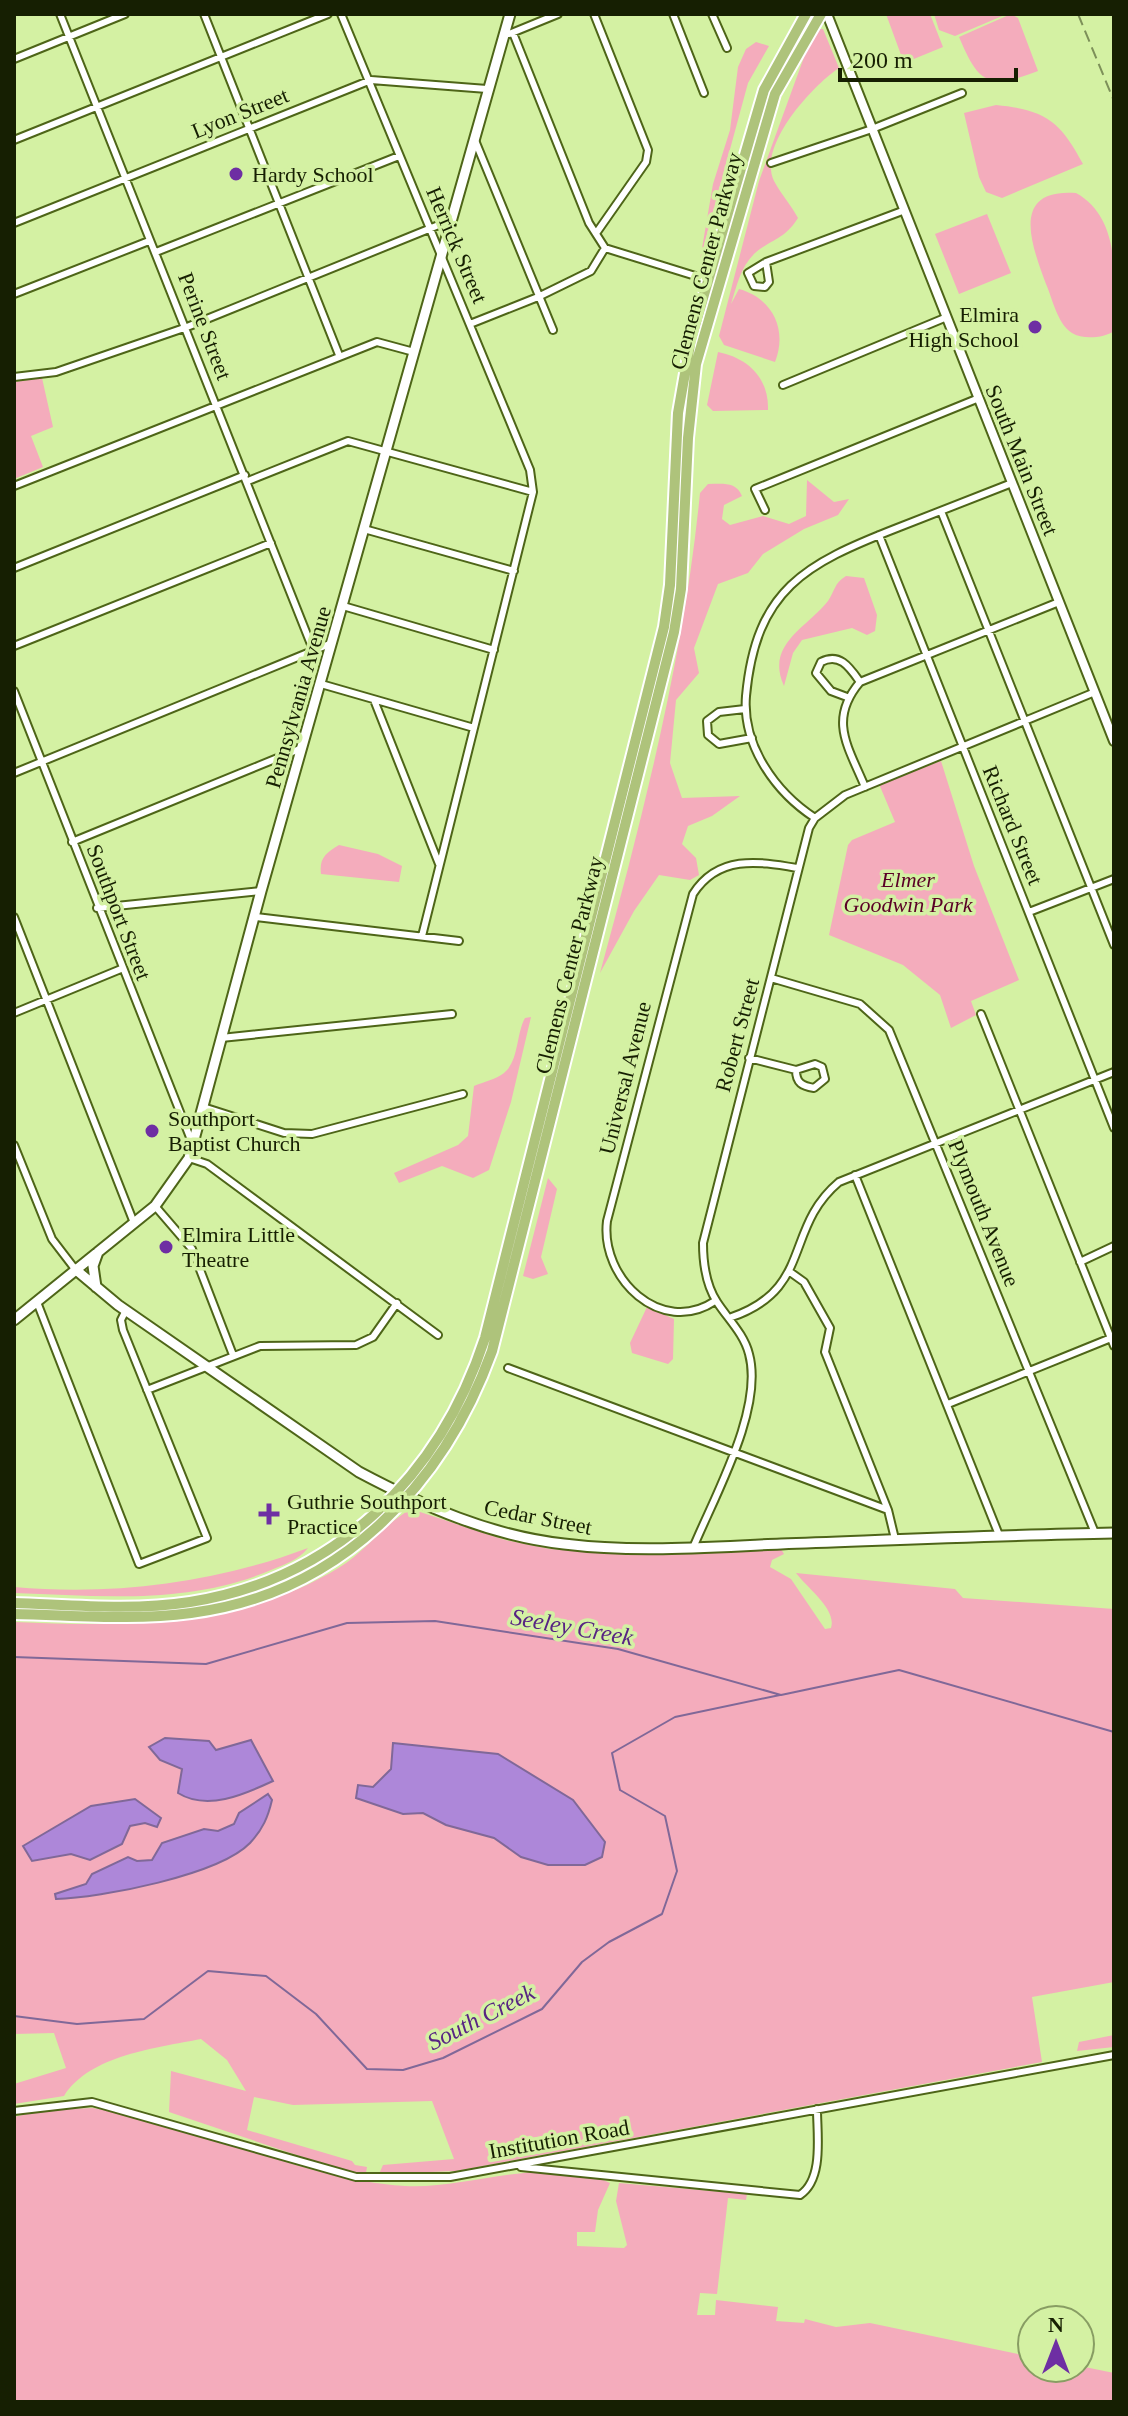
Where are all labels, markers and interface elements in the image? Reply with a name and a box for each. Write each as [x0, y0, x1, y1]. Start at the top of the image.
scale bar [840, 32, 1016, 82]
text: 200 m [852, 47, 913, 73]
street label: Lyon Street [188, 82, 292, 144]
street label: Clemens Center Parkway [665, 150, 747, 372]
place label: Hardy School [252, 162, 374, 187]
marker: Hardy School [227, 165, 245, 183]
street label: Herrick Street [421, 183, 493, 307]
street label: Perine Street [173, 269, 237, 383]
place label: Elmira High School [908, 302, 1019, 352]
marker: Elmira High School [1026, 318, 1044, 336]
street label: South Main Street [980, 381, 1064, 539]
street label: Pennsylvania Avenue [260, 603, 336, 791]
street label: Richard Street [978, 762, 1048, 888]
street label: Southport Street [82, 840, 156, 984]
street label: Clemens Center Parkway [530, 853, 608, 1077]
park label: Elmer Goodwin Park [844, 867, 974, 917]
street label: Robert Street [710, 975, 764, 1095]
street label: Universal Avenue [594, 999, 656, 1157]
place label: Southport Baptist Church [168, 1106, 301, 1156]
marker: Southport Baptist Church [143, 1122, 161, 1140]
street label: Plymouth Avenue [943, 1136, 1025, 1290]
place label: Elmira Little Theatre [182, 1222, 295, 1272]
marker: Elmira Little Theatre [157, 1238, 175, 1256]
place label: Guthrie Southport Practice [287, 1489, 447, 1539]
street label: Cedar Street [482, 1494, 594, 1540]
marker: Guthrie Southport Practice [258, 1503, 280, 1525]
water label: Seeley Creek [509, 1603, 636, 1651]
water label: South Creek [423, 1979, 539, 2055]
street label: Institution Road [487, 2114, 631, 2164]
north arrow [1016, 2304, 1096, 2384]
text: N [1048, 2312, 1064, 2337]

